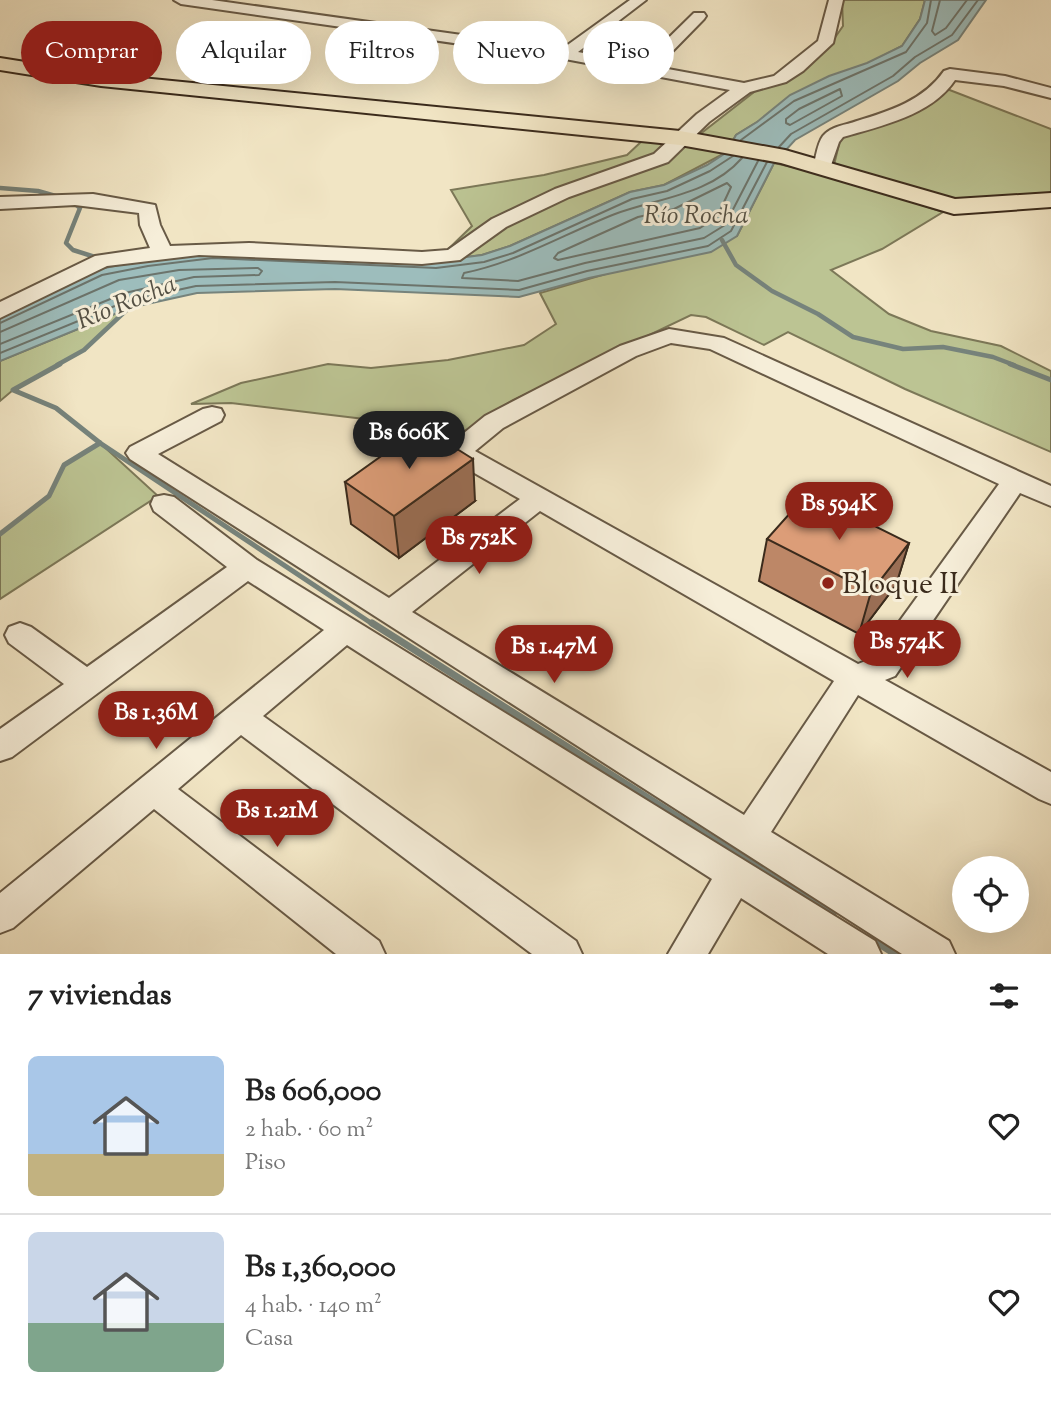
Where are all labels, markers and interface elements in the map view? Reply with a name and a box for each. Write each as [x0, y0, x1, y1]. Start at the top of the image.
chip: Comprar [21, 21, 162, 84]
chip: Alquilar [176, 21, 311, 84]
chip: Filtros [325, 21, 439, 84]
chip: Nuevo [453, 21, 569, 84]
chip: Piso [583, 21, 674, 84]
water label: Río Rocha [644, 198, 748, 235]
water label: Río Rocha [71, 267, 182, 340]
pin: Bs 606K [344, 412, 474, 471]
text: Bs 606K [369, 417, 449, 450]
pin: Bs 594K [774, 482, 904, 542]
text: Bs 594K [801, 488, 877, 521]
pin: Bs 752K [414, 516, 544, 576]
text: Bs 752K [441, 522, 517, 555]
place label: Bloque II [842, 564, 959, 607]
marker: Bloque II [820, 575, 836, 591]
pin: Bs 574K [842, 620, 972, 680]
pin: Bs 1.47M [482, 626, 626, 685]
text: Bs 574K [870, 626, 944, 659]
text: Bs 1.47M [511, 631, 597, 664]
pin: Bs 1.36M [84, 692, 228, 751]
text: Bs 1.36M [114, 697, 198, 730]
pin: Bs 1.21M [205, 790, 349, 849]
text: Bs 1.21M [236, 795, 318, 828]
map controls [952, 856, 1029, 933]
button: locate [952, 856, 1029, 933]
text: 7 viviendas [28, 975, 172, 1018]
icon: filters [985, 977, 1023, 1015]
text: Bs 606,000 [245, 1071, 381, 1114]
icon: home [84, 1084, 168, 1168]
icon: heart [985, 1107, 1023, 1145]
text: 2 hab. · 60 m² [245, 1114, 373, 1147]
text: Piso [245, 1147, 286, 1180]
text: Bs 1,360,000 [245, 1247, 396, 1290]
icon: home [84, 1260, 168, 1344]
icon: heart [985, 1283, 1023, 1321]
text: 4 hab. · 140 m² [245, 1290, 382, 1323]
text: Casa [245, 1323, 293, 1356]

